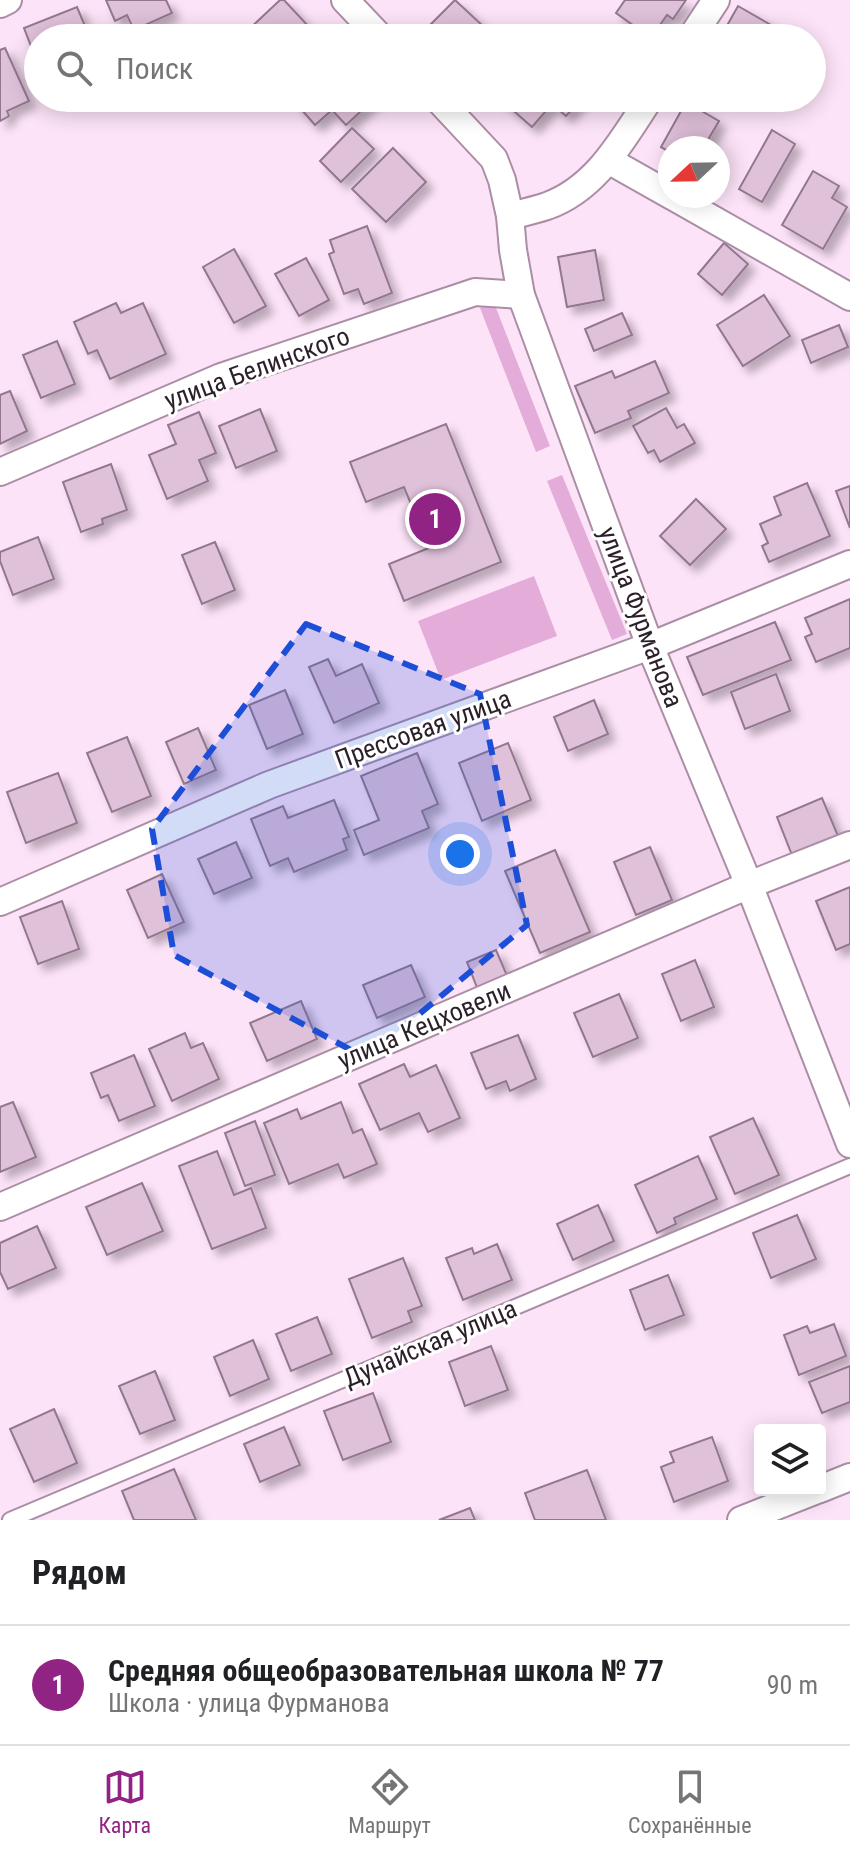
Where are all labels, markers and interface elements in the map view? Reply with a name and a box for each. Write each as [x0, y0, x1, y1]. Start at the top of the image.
search box [24, 24, 826, 112]
icon: search [52, 46, 96, 90]
text: Поиск [116, 51, 193, 86]
north arrow [658, 136, 730, 208]
street label: улица Белинского [160, 321, 354, 415]
pin: 1 [409, 489, 461, 549]
street label: улица Фурманова [593, 522, 689, 712]
street label: Прессовая улица [331, 683, 515, 775]
your location [440, 834, 480, 874]
street label: улица Кецховели [333, 975, 515, 1075]
street label: Дунайская улица [339, 1293, 521, 1393]
map controls [754, 1424, 826, 1496]
button: layers [754, 1424, 826, 1496]
text: Рядом [32, 1552, 127, 1592]
text: Средняя общеобразовательная школа № 77 [108, 1653, 664, 1688]
text: 1 [51, 1670, 65, 1700]
text: 90 m [767, 1670, 818, 1700]
text: Школа · улица Фурманова [108, 1688, 389, 1718]
tab: Карта [99, 1765, 151, 1838]
tab: Маршрут [348, 1765, 431, 1838]
tab: Сохранённые [628, 1765, 751, 1838]

